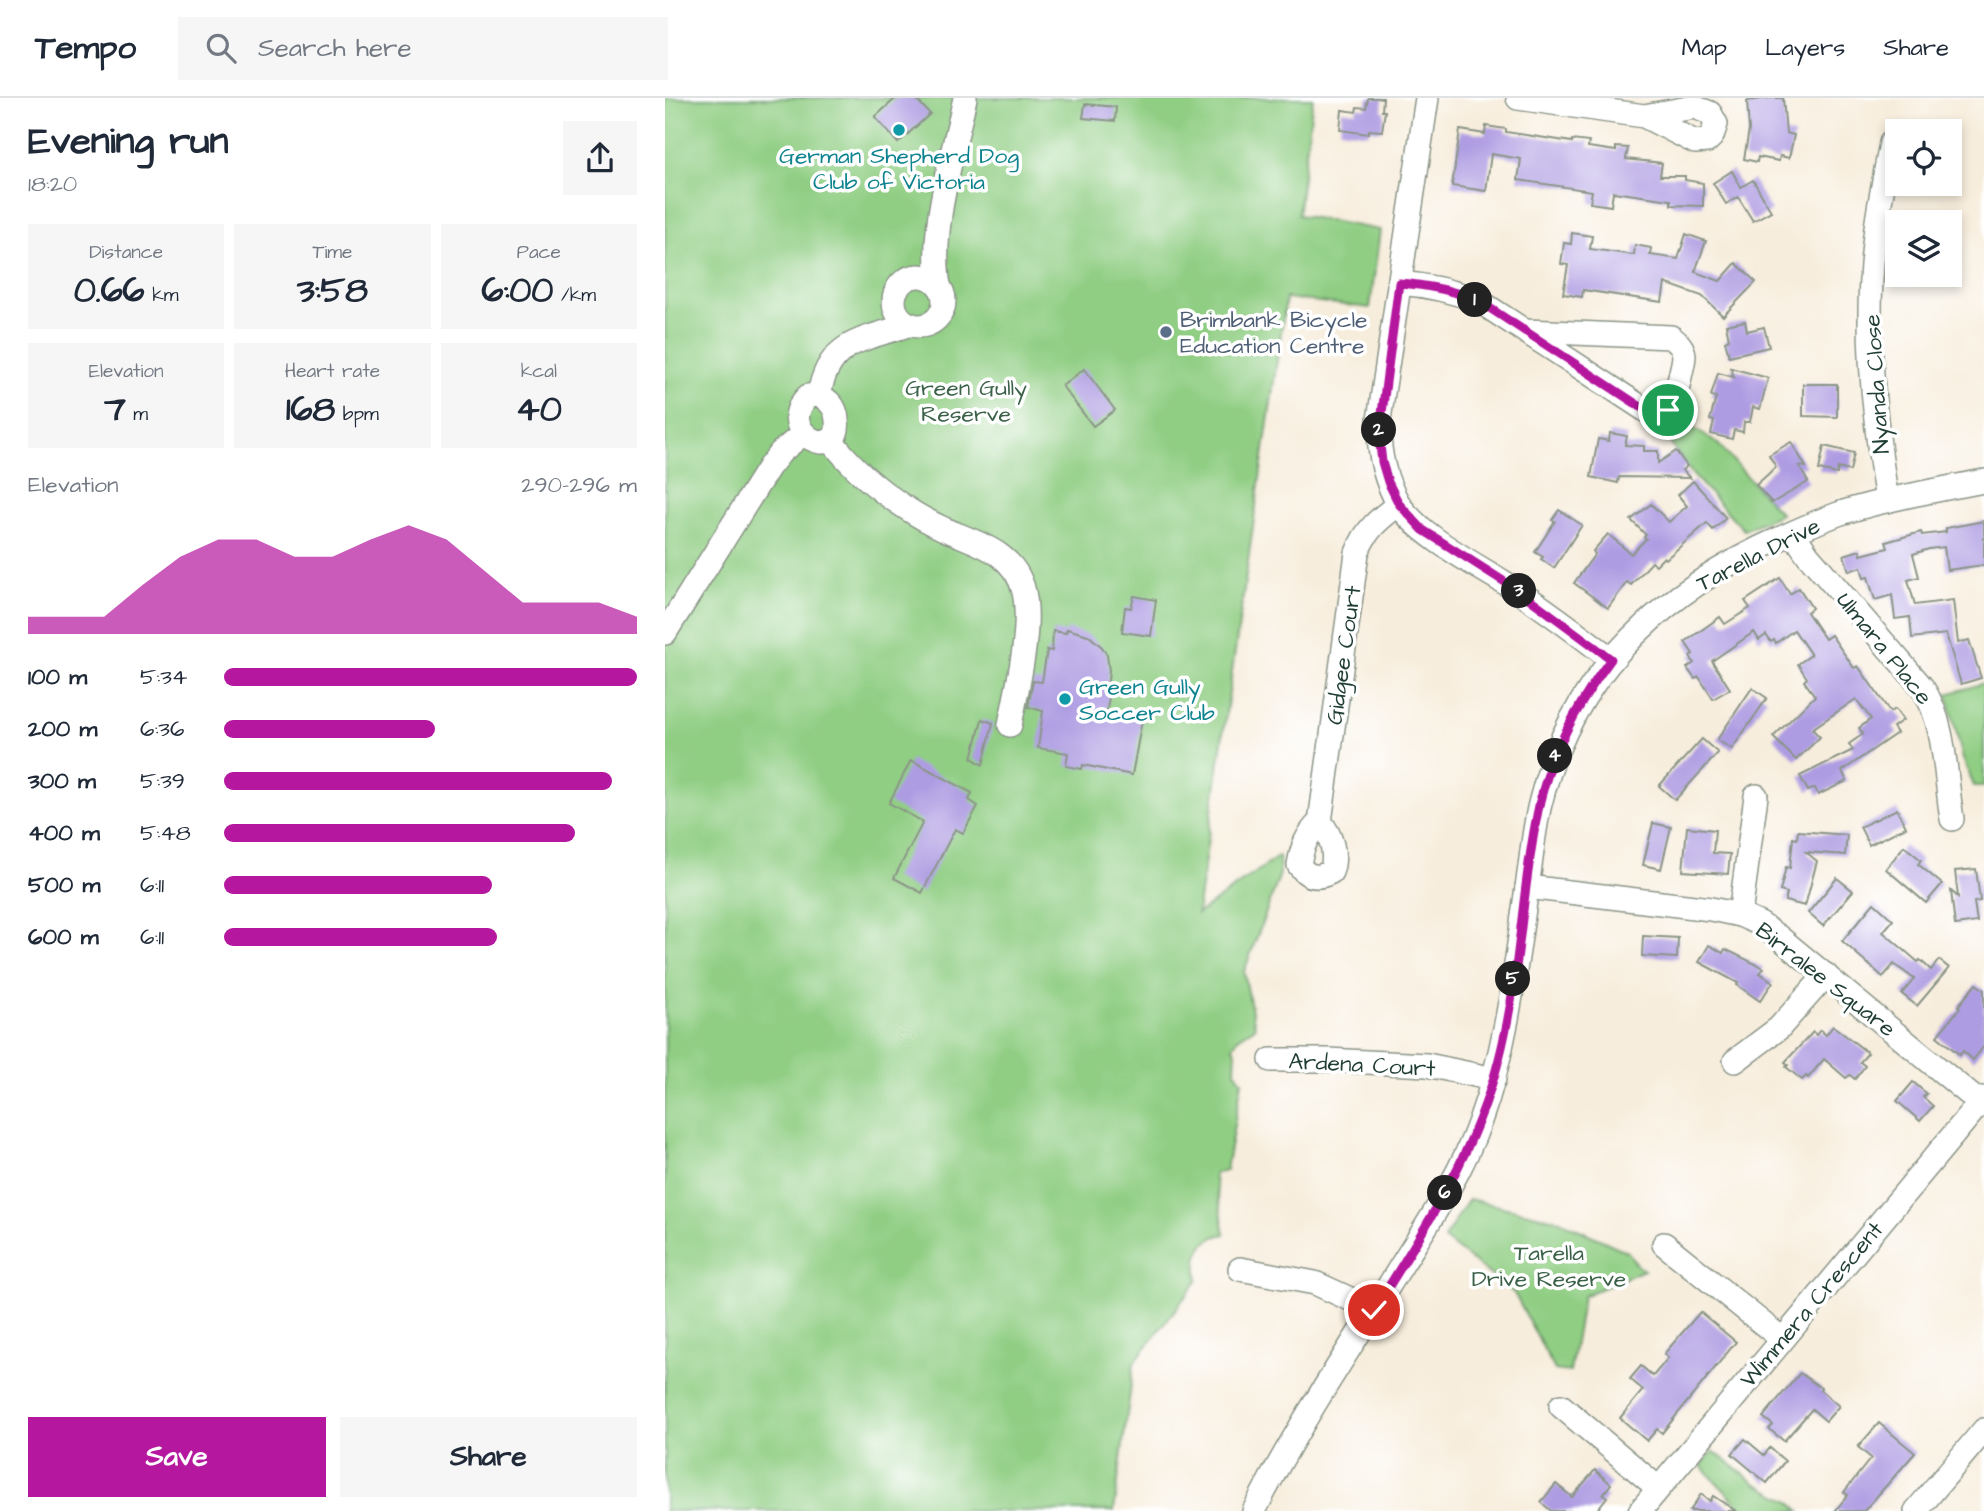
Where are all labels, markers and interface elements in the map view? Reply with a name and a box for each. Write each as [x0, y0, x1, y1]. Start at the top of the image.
search box [178, 17, 668, 80]
text: Tempo [35, 25, 136, 71]
icon: search [202, 29, 240, 67]
text: Search here [258, 30, 411, 66]
text: Map [1682, 31, 1727, 65]
text: Layers [1765, 31, 1845, 65]
text: Share [1883, 31, 1949, 65]
text: Evening run [28, 116, 229, 168]
map controls [1885, 119, 1962, 287]
button: locate [1885, 119, 1962, 196]
button: share [563, 121, 637, 195]
marker: German Shepherd Dog Club of Victoria [891, 122, 907, 138]
place label: German Shepherd Dog Club of Victoria [779, 140, 1019, 198]
text: 18:20 [28, 168, 77, 200]
button: layers [1885, 210, 1962, 287]
text: Distance [89, 239, 163, 266]
text: Time [313, 239, 352, 266]
text: Pace [517, 239, 561, 266]
text: 0.66 [74, 266, 145, 315]
text: 3:58 [297, 266, 368, 315]
text: 6:00 [481, 266, 553, 315]
text: km [145, 282, 179, 309]
text: /km [553, 282, 596, 309]
pin: 1 [1457, 282, 1493, 318]
text: 1 [1473, 286, 1476, 313]
place label: Brimbank Bicycle Education Centre [1180, 304, 1368, 362]
street label: Nyanda Close [1856, 313, 1899, 455]
marker: Brimbank Bicycle Education Centre [1158, 324, 1174, 340]
text: Elevation [89, 358, 164, 385]
text: Heart rate [285, 358, 380, 385]
text: kcal [521, 358, 557, 385]
park label: Green Gully Reserve [905, 372, 1027, 430]
pin [1638, 380, 1698, 440]
text: 7 [104, 385, 126, 434]
text: 168 [286, 385, 335, 434]
text: 40 [516, 385, 562, 434]
icon: arrive [1649, 391, 1687, 429]
text: m [126, 401, 148, 428]
text: bpm [335, 401, 379, 428]
pin: 2 [1361, 412, 1397, 448]
text: 2 [1373, 416, 1384, 443]
text: Elevation [28, 469, 119, 501]
text: 290–296 m [521, 469, 637, 501]
street label: Tarella Drive [1691, 510, 1826, 600]
pin: 3 [1501, 574, 1537, 608]
text: 3 [1514, 577, 1523, 604]
street label: Gidgee Court [1318, 583, 1371, 727]
street label: Ulmara Place [1829, 585, 1940, 712]
text: 100 m [28, 661, 87, 693]
text: 5:34 [140, 661, 187, 693]
place label: Green Gully Soccer Club [1079, 671, 1215, 729]
marker: Green Gully Soccer Club [1057, 691, 1073, 707]
text: 200 m [28, 713, 97, 745]
text: 6:36 [140, 713, 184, 745]
pin: 4 [1537, 738, 1573, 774]
text: 4 [1548, 742, 1561, 769]
text: 300 m [28, 765, 96, 797]
text: 5:39 [140, 765, 185, 797]
text: 400 m [28, 817, 100, 849]
text: 5:48 [140, 817, 191, 849]
text: 500 m [28, 869, 100, 901]
text: 6:11 [140, 869, 164, 901]
street label: Birralee Square [1749, 915, 1902, 1045]
text: 600 m [28, 921, 99, 953]
text: 6:11 [140, 921, 164, 953]
pin: 5 [1495, 962, 1531, 996]
text: 5 [1506, 965, 1519, 992]
street label: Ardena Court [1288, 1045, 1437, 1085]
pin: 6 [1427, 1176, 1463, 1210]
text: 6 [1439, 1179, 1450, 1206]
street label: Wimmera Crescent [1733, 1214, 1891, 1394]
park label: Tarella Drive Reserve [1472, 1237, 1626, 1295]
pin [1344, 1280, 1404, 1340]
icon: check [1355, 1291, 1393, 1329]
button: Save [28, 1417, 326, 1497]
button: Share [340, 1417, 637, 1497]

